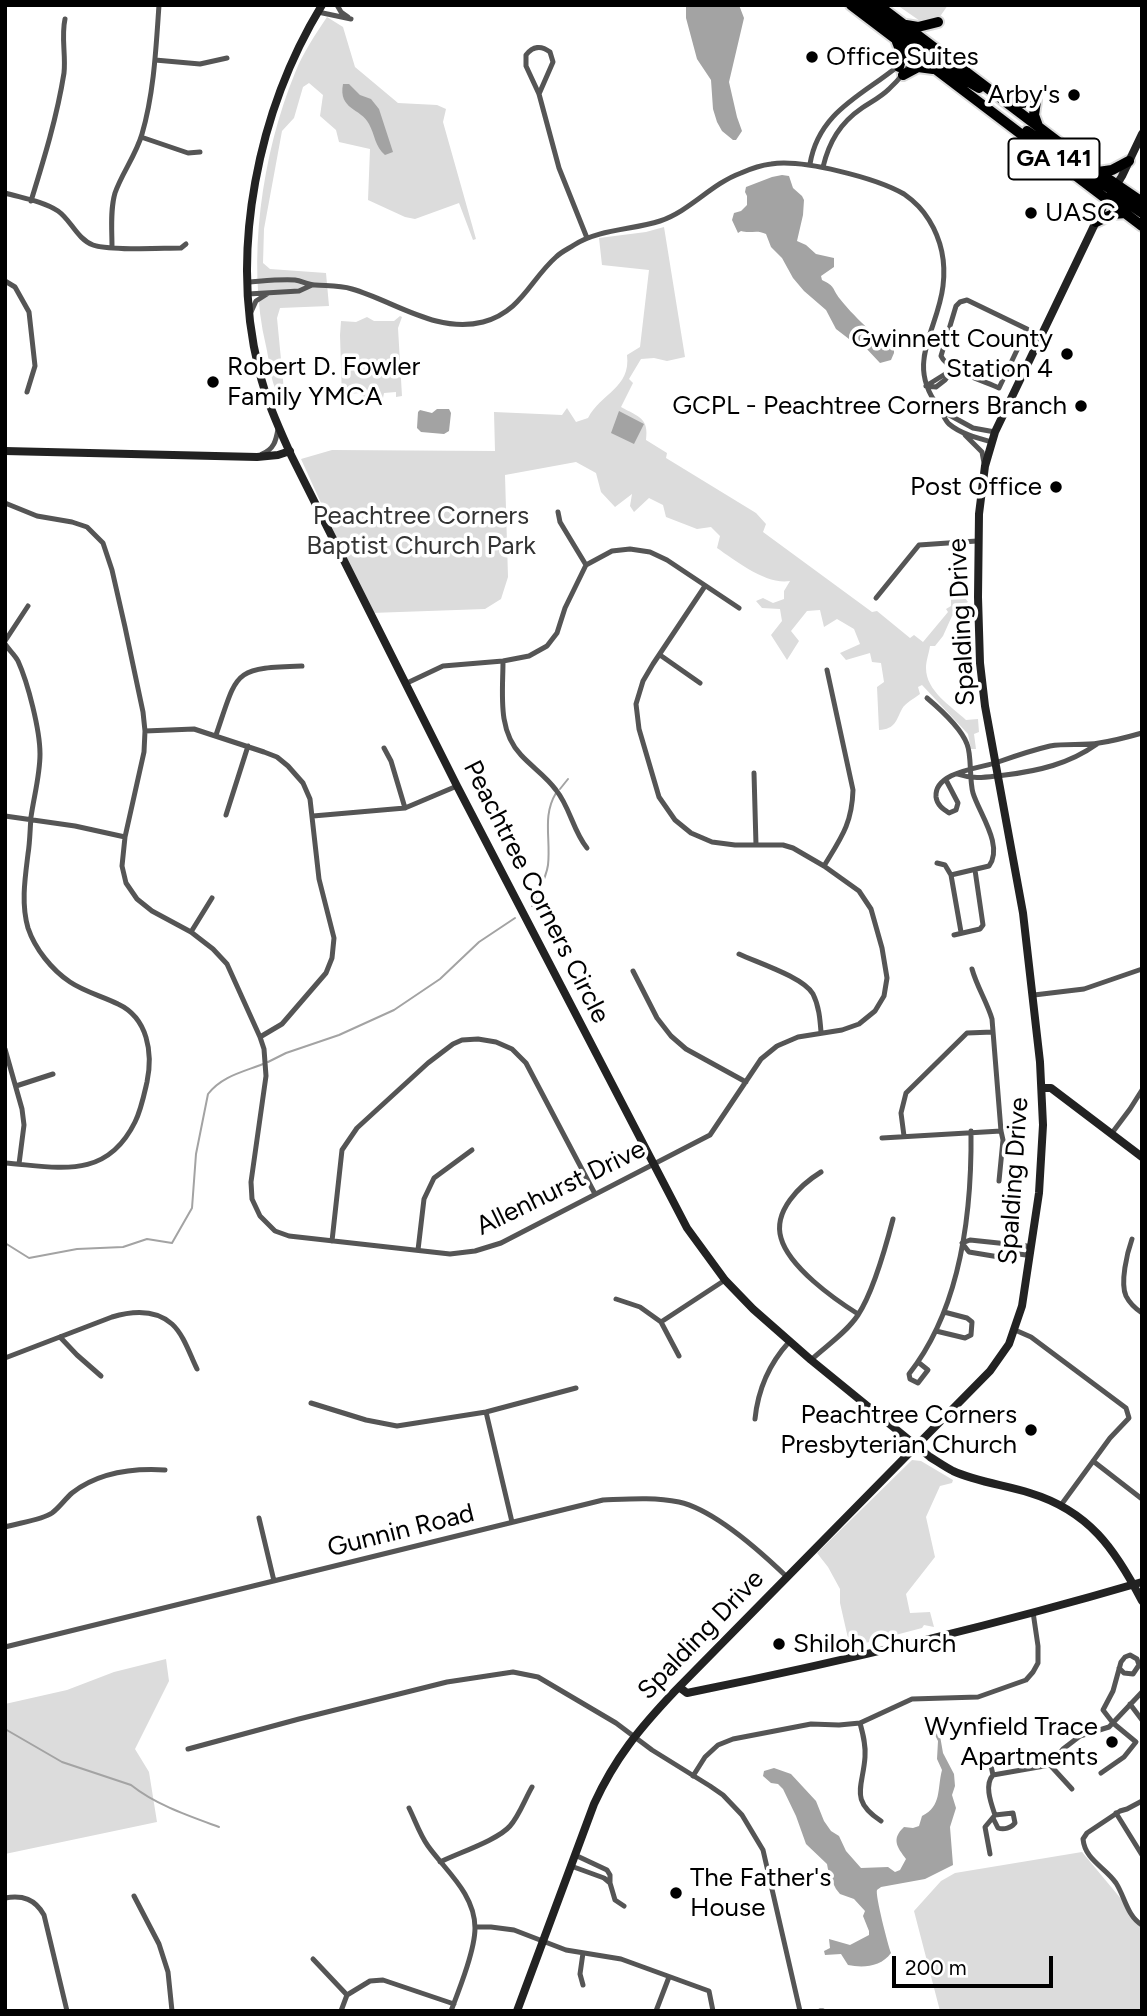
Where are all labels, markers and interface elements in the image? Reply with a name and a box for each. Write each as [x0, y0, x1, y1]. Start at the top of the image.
place label: Office Suites [826, 41, 979, 73]
marker: Office Suites [804, 49, 820, 65]
place label: Arby's [988, 79, 1060, 111]
marker: Arby's [1066, 87, 1082, 103]
road number: GA 141 [1009, 139, 1100, 180]
place label: UASC [1045, 197, 1116, 229]
marker: UASC [1023, 205, 1039, 221]
place label: Gwinnett County Station 4 [851, 323, 1053, 384]
marker: Gwinnett County Station 4 [1059, 346, 1075, 362]
place label: Robert D. Fowler Family YMCA [227, 351, 420, 412]
marker: Robert D. Fowler Family YMCA [205, 374, 221, 390]
place label: GCPL - Peachtree Corners Branch [672, 390, 1067, 422]
marker: GCPL - Peachtree Corners Branch [1073, 398, 1089, 414]
place label: Post Office [910, 471, 1042, 503]
marker: Post Office [1048, 479, 1064, 495]
park label: Peachtree Corners Baptist Church Park [306, 500, 536, 562]
street label: Spalding Drive [942, 537, 982, 707]
street label: Peachtree Corners Circle [456, 756, 616, 1028]
street label: Spalding Drive [993, 1096, 1035, 1266]
street label: Allenhurst Drive [471, 1134, 651, 1242]
place label: Peachtree Corners Presbyterian Church [780, 1399, 1017, 1460]
marker: Peachtree Corners Presbyterian Church [1023, 1422, 1039, 1438]
street label: Gunnin Road [324, 1498, 478, 1564]
street label: Spalding Drive [631, 1564, 771, 1706]
place label: Shiloh Church [793, 1628, 956, 1660]
marker: Shiloh Church [771, 1636, 787, 1652]
place label: Wynfield Trace Apartments [924, 1711, 1098, 1772]
marker: Wynfield Trace Apartments [1104, 1734, 1120, 1750]
place label: The Father's House [690, 1862, 831, 1924]
marker: The Father's House [668, 1885, 684, 1901]
scale bar [895, 1942, 1056, 1986]
text: 200 m [905, 1955, 967, 1980]

